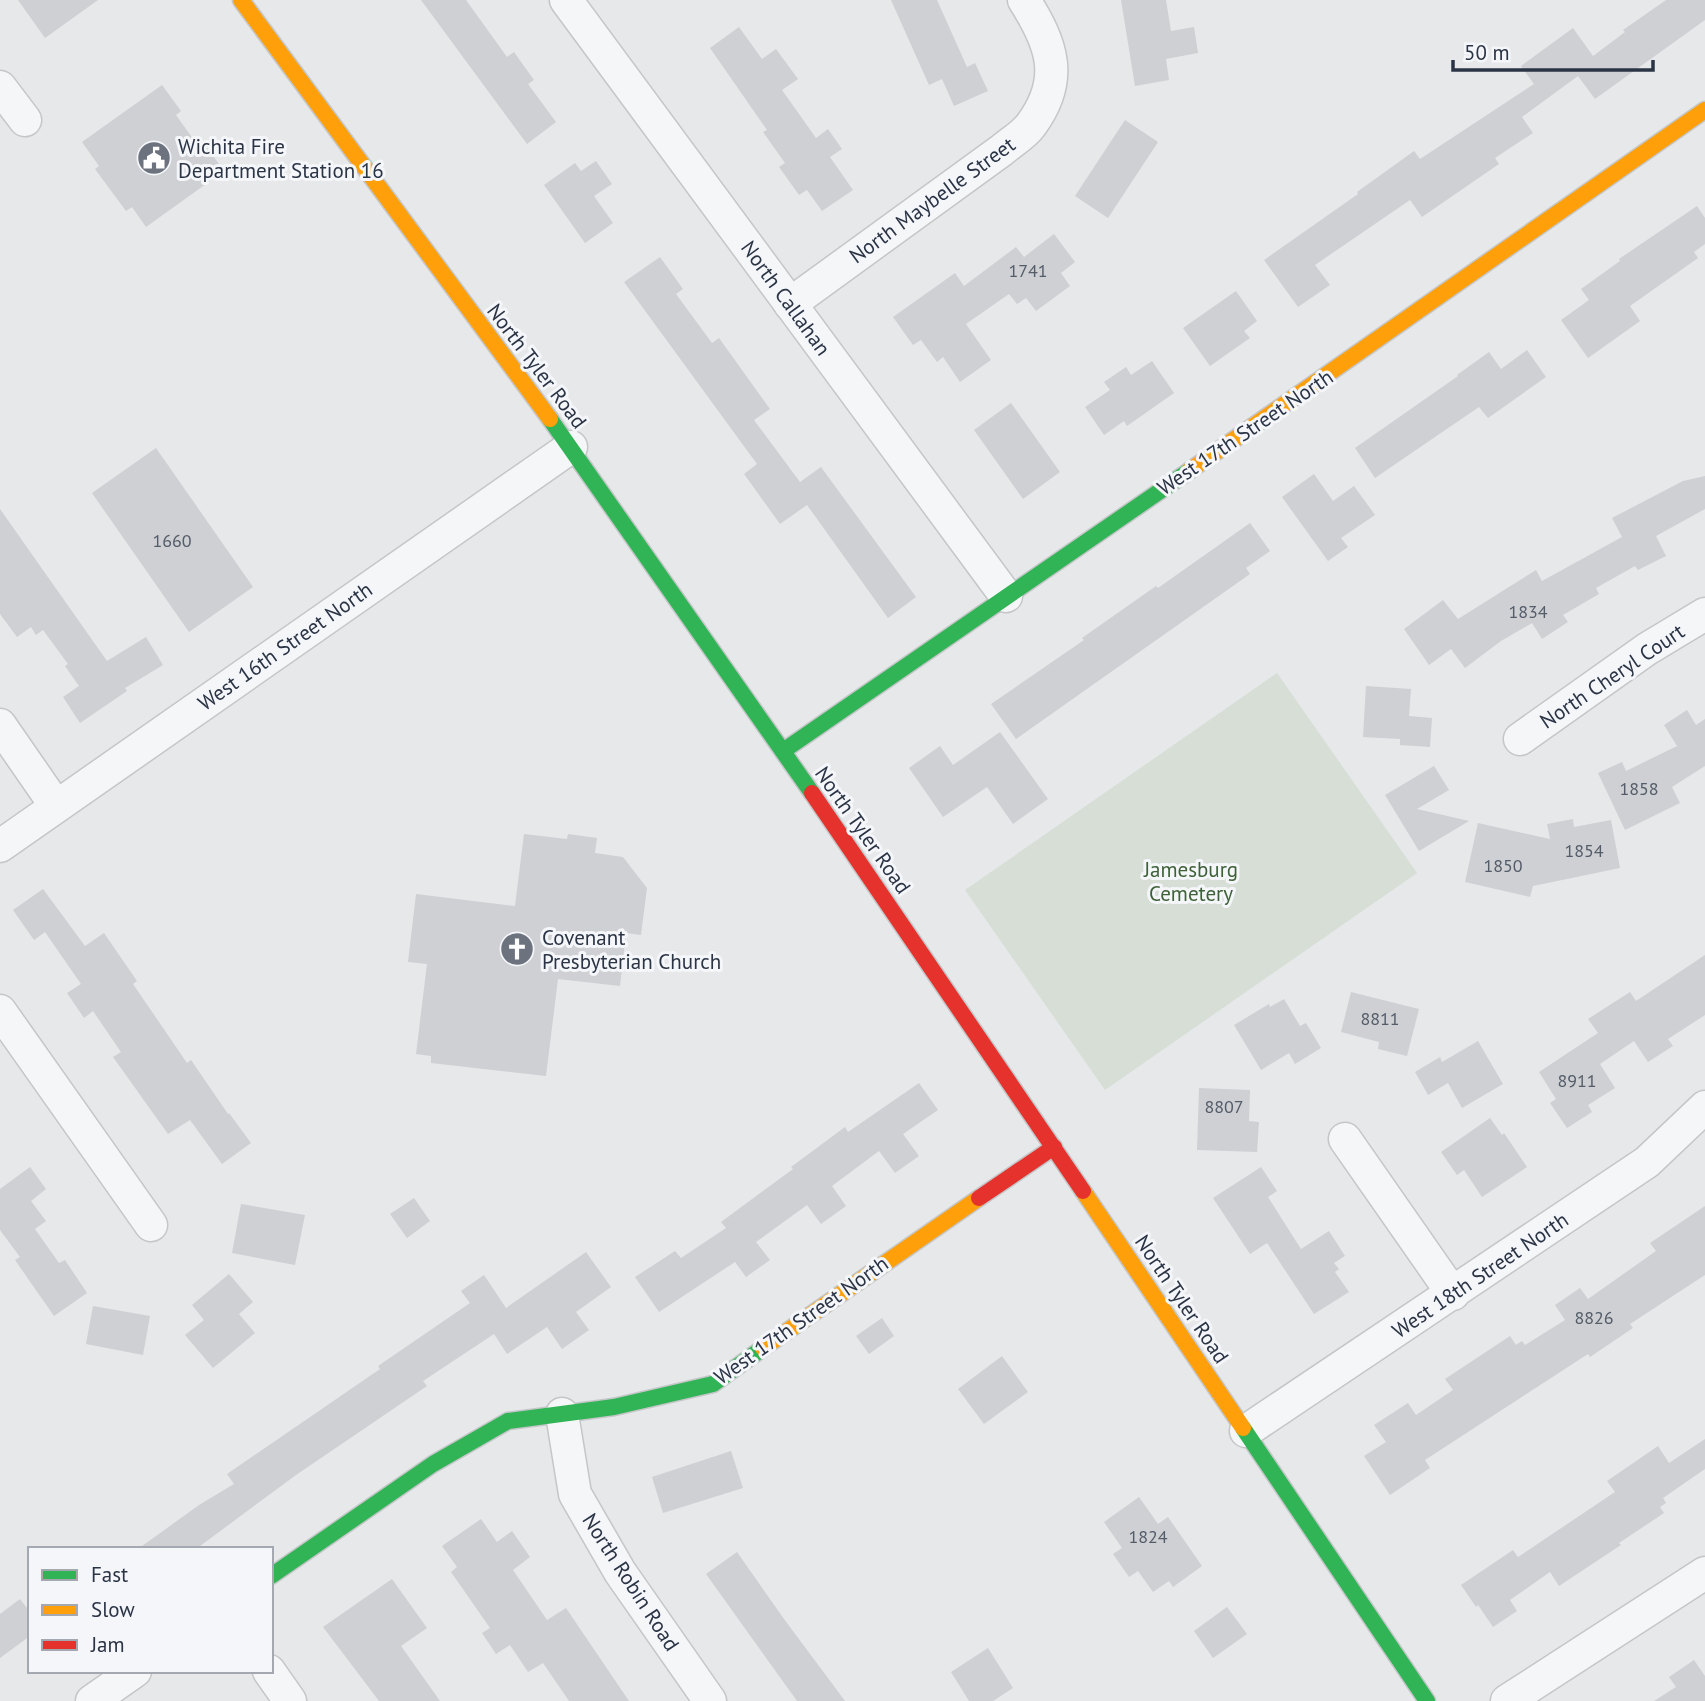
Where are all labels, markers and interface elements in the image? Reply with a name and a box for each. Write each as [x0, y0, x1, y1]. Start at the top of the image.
scale bar [1453, 28, 1652, 72]
text: 50 m [1464, 39, 1510, 66]
street label: North Maybelle Street [844, 131, 1020, 269]
place label: Wichita Fire Department Station 16 [178, 133, 384, 184]
public building icon: Wichita Fire Department Station 16 [135, 139, 173, 177]
street label: North Callahan [735, 235, 837, 361]
house number: 1741 [1008, 259, 1048, 282]
street label: North Tyler Road [481, 298, 593, 434]
street label: West 17th Street North [1152, 363, 1338, 501]
house number: 1660 [152, 529, 192, 552]
street label: West 16th Street North [193, 576, 377, 716]
house number: 1834 [1508, 600, 1548, 623]
street label: North Cheryl Court [1534, 618, 1690, 734]
street label: North Tyler Road [809, 761, 917, 899]
house number: 1858 [1619, 777, 1659, 800]
house number: 1854 [1564, 839, 1604, 862]
house number: 1850 [1483, 854, 1523, 877]
park label: Jamesburg Cemetery [1143, 856, 1238, 907]
place label: Covenant Presbyterian Church [542, 924, 721, 975]
church icon: Covenant Presbyterian Church [498, 930, 536, 968]
house number: 8811 [1360, 1007, 1400, 1030]
house number: 8911 [1557, 1069, 1597, 1092]
house number: 8807 [1204, 1095, 1244, 1118]
street label: West 18th Street North [1387, 1206, 1573, 1344]
street label: North Tyler Road [1129, 1229, 1235, 1369]
street label: West 17th Street North [709, 1250, 893, 1390]
house number: 8826 [1574, 1306, 1614, 1329]
street label: North Robin Road [576, 1508, 686, 1656]
house number: 1824 [1128, 1525, 1168, 1548]
legend [28, 1547, 273, 1673]
text: Fast [91, 1561, 128, 1588]
text: Slow [91, 1596, 135, 1623]
text: Jam [90, 1631, 125, 1658]

